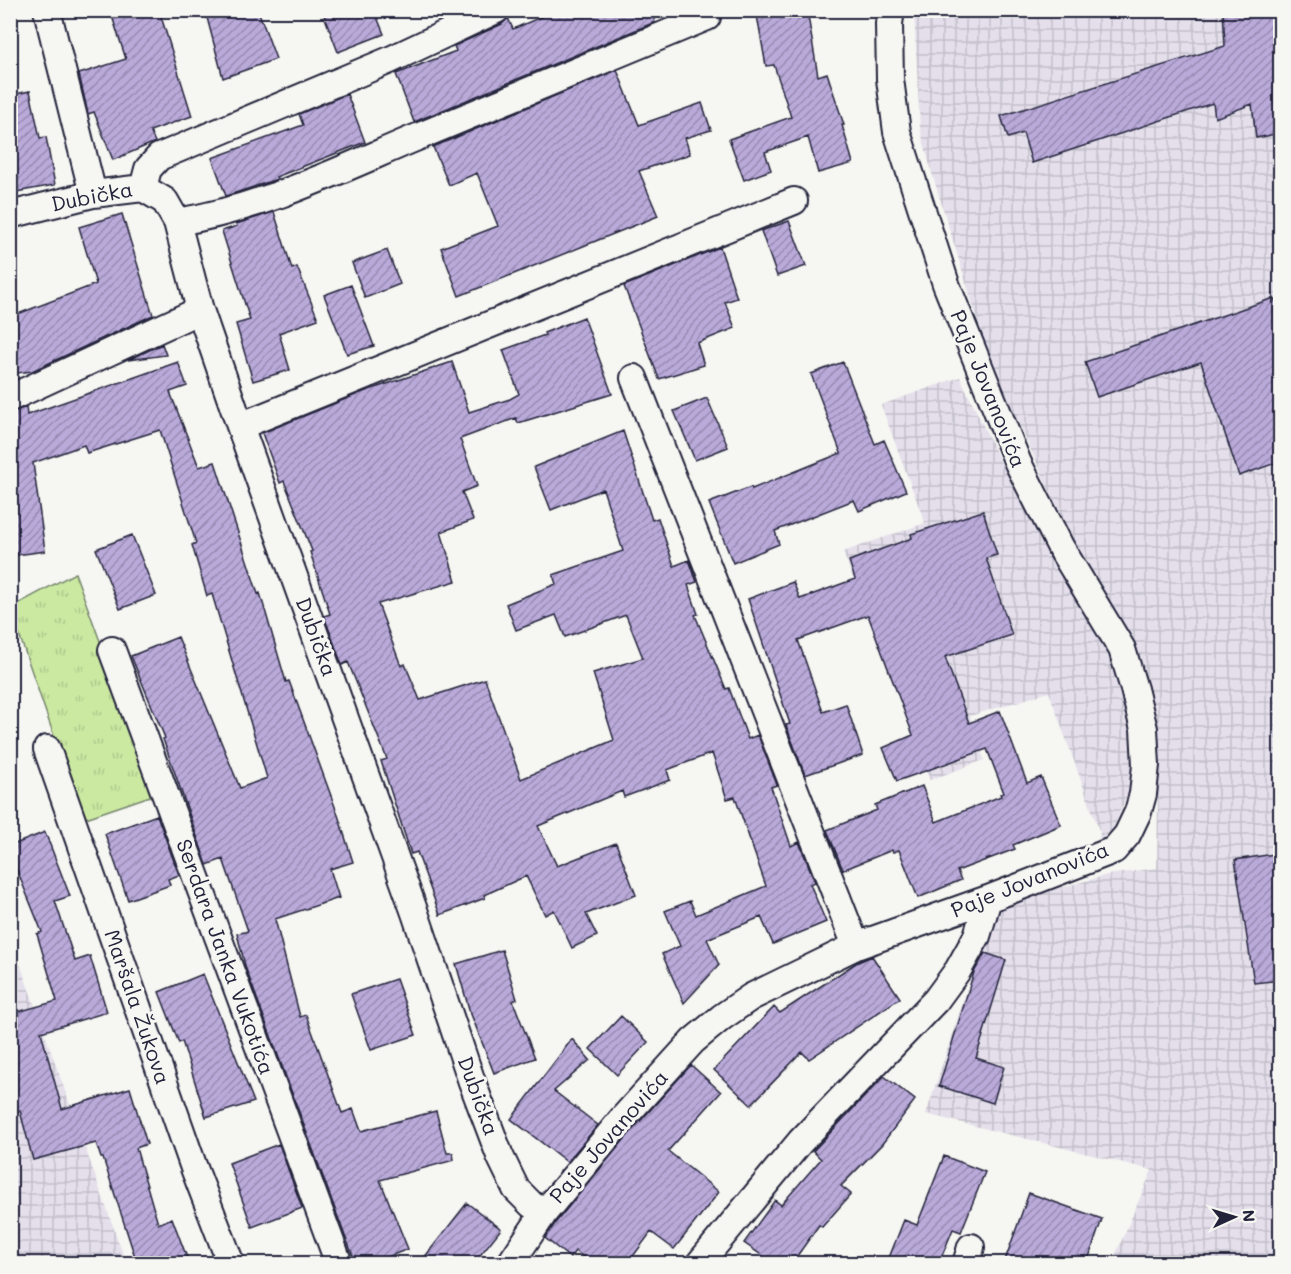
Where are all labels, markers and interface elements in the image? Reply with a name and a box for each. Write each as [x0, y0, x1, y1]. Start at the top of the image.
street label: Dubička [49, 174, 135, 217]
street label: Paje Jovanovića [945, 306, 1033, 471]
street label: Dubička [291, 593, 344, 680]
street label: Serdara Janka Vukotića [171, 835, 282, 1078]
street label: Paje Jovanovića [947, 835, 1112, 923]
street label: Maršala Žukova [99, 925, 178, 1088]
street label: Dubička [453, 1052, 506, 1139]
street label: Paje Jovanovića [543, 1064, 673, 1208]
north arrow [1204, 1187, 1264, 1247]
text: N [1239, 1209, 1260, 1223]

